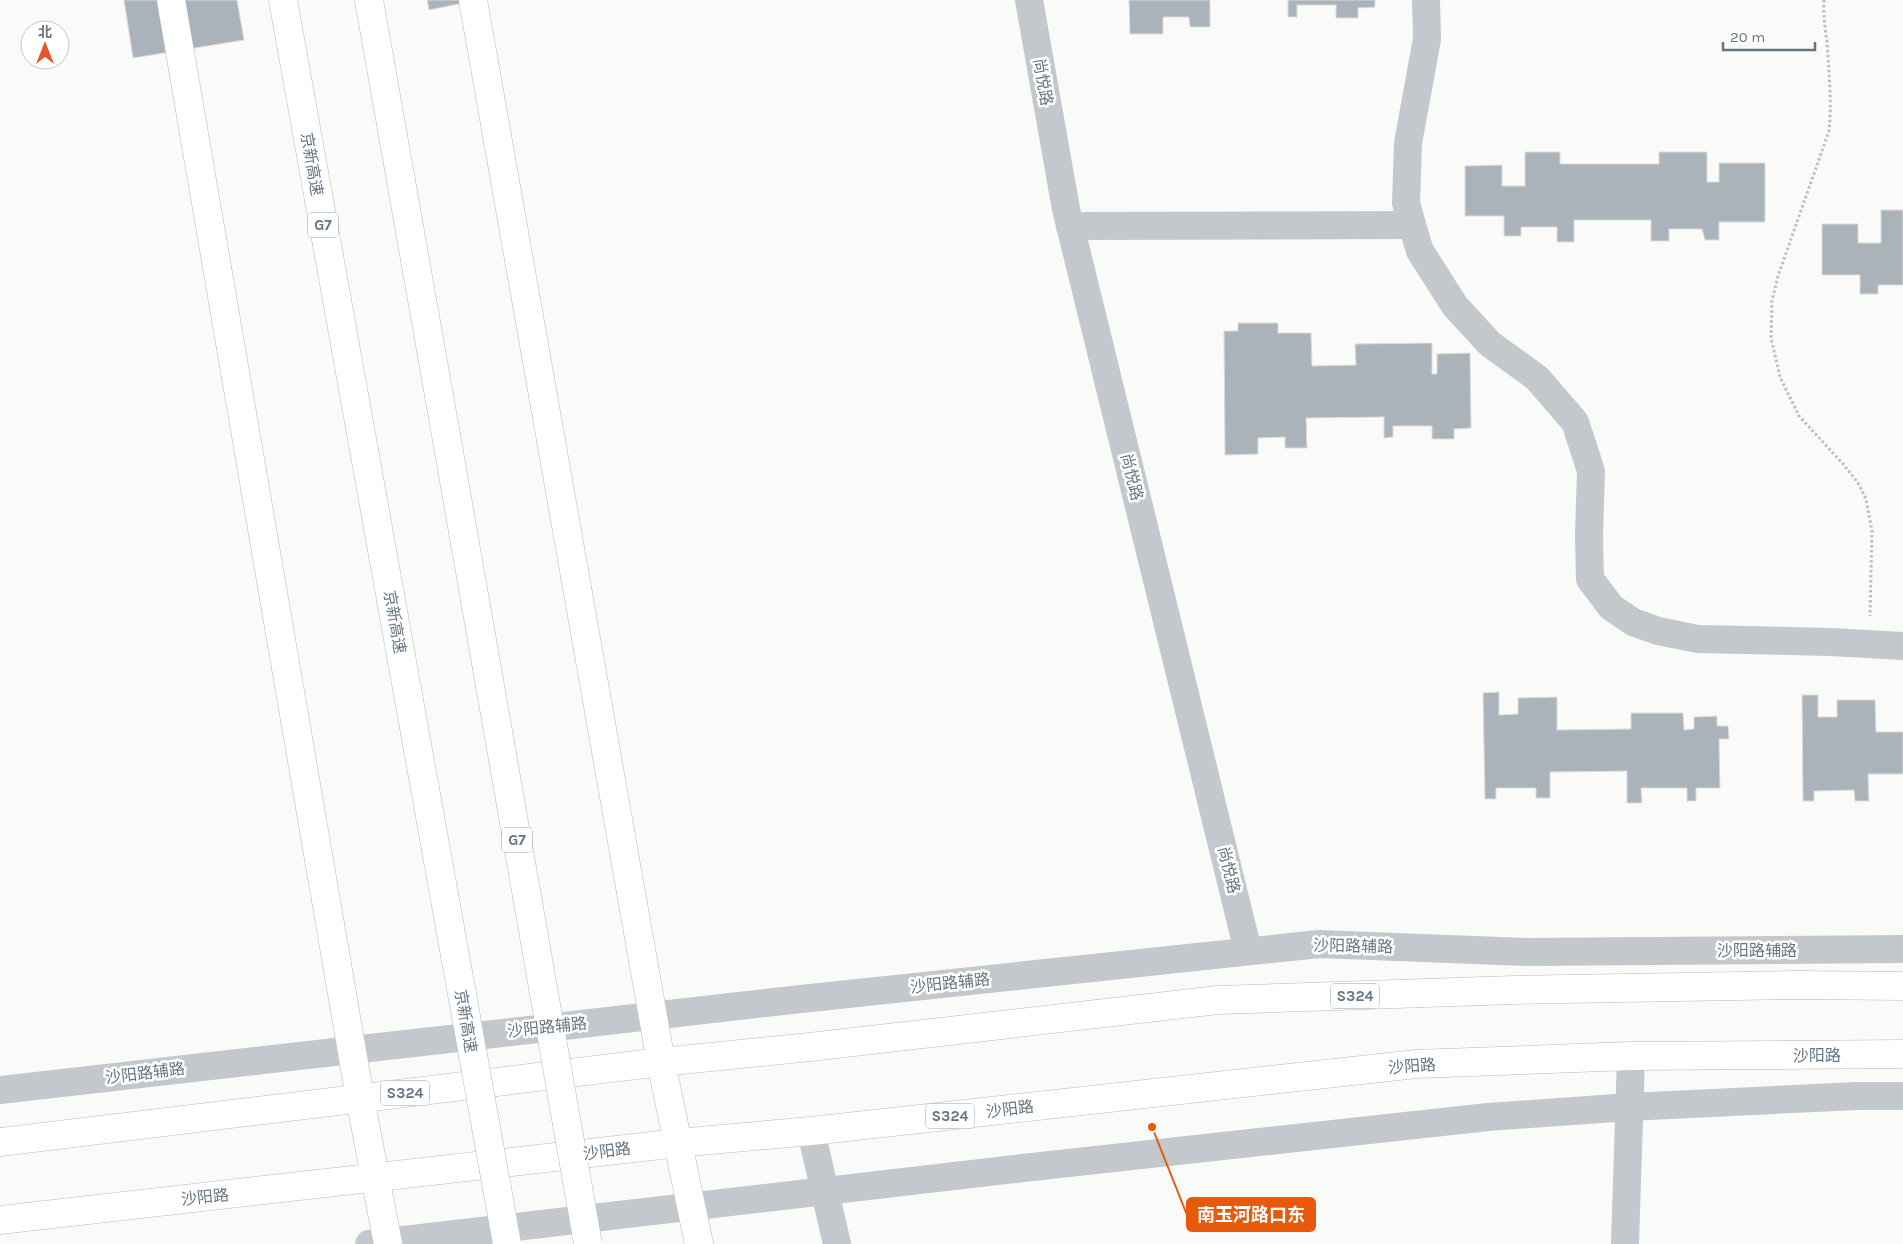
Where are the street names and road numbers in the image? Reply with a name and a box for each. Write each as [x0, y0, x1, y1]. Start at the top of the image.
street label: 尚悦路 [1029, 57, 1057, 107]
street label: 京新高速 [297, 131, 327, 197]
road number: G7 [308, 212, 338, 238]
street label: 尚悦路 [1117, 451, 1147, 503]
street label: 京新高速 [380, 589, 410, 655]
road number: G7 [502, 828, 532, 852]
street label: 尚悦路 [1214, 844, 1244, 896]
street label: 沙阳路辅路 [1313, 936, 1393, 956]
street label: 沙阳路辅路 [1717, 941, 1797, 960]
street label: 沙阳路辅路 [909, 969, 991, 997]
road number: S324 [1331, 984, 1379, 1008]
street label: 京新高速 [451, 988, 481, 1054]
street label: 沙阳路辅路 [506, 1013, 588, 1041]
street label: 沙阳路 [1793, 1046, 1841, 1065]
street label: 沙阳路 [1387, 1055, 1437, 1077]
street label: 沙阳路辅路 [104, 1059, 186, 1087]
road number: S324 [381, 1080, 429, 1106]
street label: 沙阳路 [985, 1097, 1035, 1121]
road number: S324 [926, 1104, 974, 1128]
street label: 沙阳路 [582, 1139, 632, 1163]
street label: 沙阳路 [180, 1185, 230, 1209]

